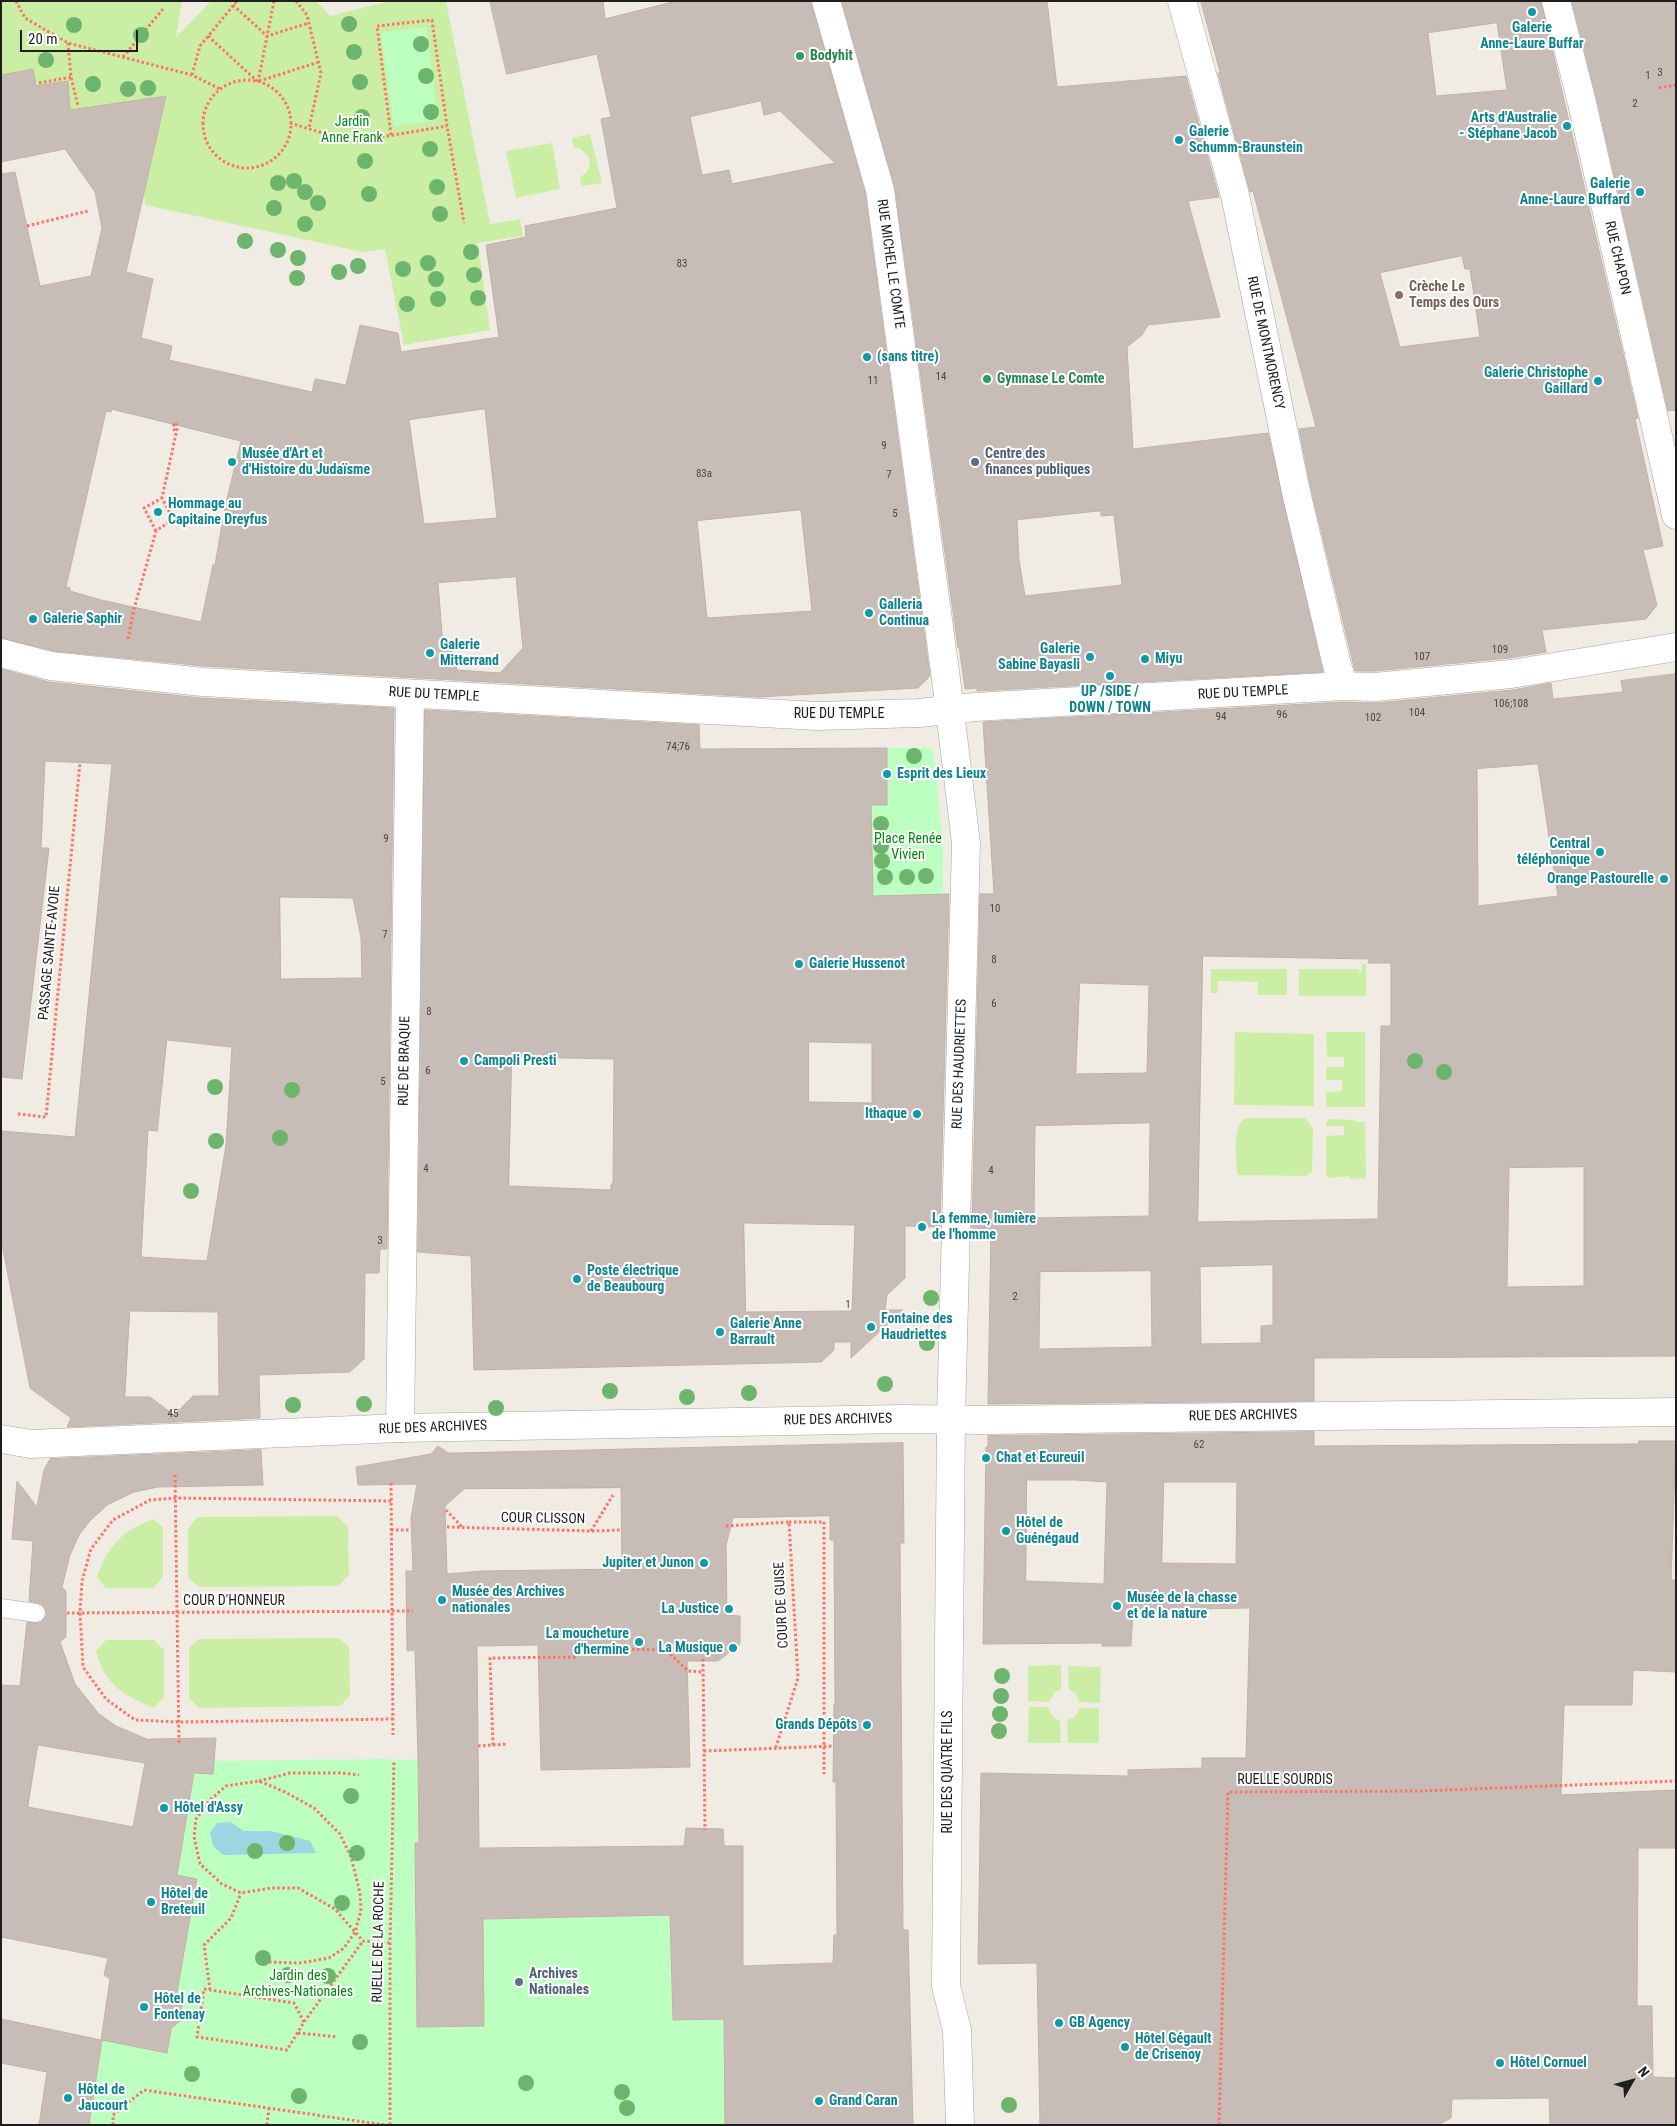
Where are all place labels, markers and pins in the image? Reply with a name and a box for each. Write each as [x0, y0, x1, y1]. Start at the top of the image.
marker: Galerie Anne-Laure Buffar [1526, 6, 1538, 18]
place label: Galerie Anne-Laure Buffar [1480, 20, 1584, 52]
place label: Bodyhit [810, 48, 853, 64]
marker: Bodyhit [794, 50, 806, 62]
place label: Arts d'Australie - Stéphane Jacob [1459, 110, 1557, 142]
marker: Arts d'Australie - Stéphane Jacob [1561, 120, 1573, 132]
place label: Galerie Schumm-Braunstein [1189, 124, 1303, 156]
marker: Galerie Schumm-Braunstein [1173, 134, 1185, 146]
place label: Galerie Anne-Laure Buffard [1520, 176, 1630, 208]
marker: Galerie Anne-Laure Buffard [1634, 186, 1646, 198]
place label: Crèche Le Temps des Ours [1409, 279, 1499, 312]
marker: Crèche Le Temps des Ours [1393, 289, 1405, 301]
place label: (sans titre) [877, 349, 939, 365]
marker: (sans titre) [861, 351, 873, 363]
place label: Galerie Christophe Gaillard [1484, 365, 1588, 398]
place label: Gymnase Le Comte [997, 371, 1105, 387]
marker: Gymnase Le Comte [981, 373, 993, 385]
marker: Galerie Christophe Gaillard [1592, 375, 1604, 387]
place label: Musée d'Art et d'Histoire du Judaïsme [242, 446, 370, 478]
place label: Centre des finances publiques [985, 446, 1090, 478]
marker: Musée d'Art et d'Histoire du Judaïsme [226, 456, 238, 468]
marker: Centre des finances publiques [969, 456, 981, 468]
place label: Hommage au Capitaine Dreyfus [168, 496, 267, 528]
marker: Hommage au Capitaine Dreyfus [152, 506, 164, 518]
place label: Galleria Continua [879, 597, 929, 630]
marker: Galleria Continua [863, 607, 875, 619]
place label: Galerie Saphir [43, 611, 122, 627]
marker: Galerie Saphir [27, 613, 39, 625]
place label: Galerie Mitterrand [440, 637, 499, 670]
place label: Galerie Sabine Bayasli [998, 641, 1080, 674]
marker: Galerie Mitterrand [424, 647, 436, 659]
marker: Galerie Sabine Bayasli [1084, 651, 1096, 663]
place label: Miyu [1155, 651, 1182, 667]
marker: Miyu [1139, 653, 1151, 665]
marker: UP /SIDE / DOWN / TOWN [1104, 670, 1116, 682]
place label: UP /SIDE / DOWN / TOWN [1069, 684, 1151, 716]
place label: Esprit des Lieux [897, 766, 986, 782]
marker: Esprit des Lieux [881, 768, 893, 780]
place label: Central téléphonique [1517, 836, 1590, 869]
marker: Central téléphonique [1594, 846, 1606, 858]
place label: Orange Pastourelle [1547, 871, 1654, 887]
marker: Orange Pastourelle [1658, 873, 1670, 885]
place label: Galerie Hussenot [809, 956, 905, 972]
marker: Galerie Hussenot [793, 958, 805, 970]
place label: Campoli Presti [474, 1053, 556, 1069]
marker: Campoli Presti [458, 1055, 470, 1067]
place label: Ithaque [865, 1106, 907, 1122]
marker: Ithaque [911, 1108, 923, 1120]
place label: La femme, lumière de l'homme [932, 1211, 1036, 1244]
marker: La femme, lumière de l'homme [916, 1221, 928, 1233]
place label: Poste électrique de Beaubourg [587, 1263, 679, 1295]
marker: Poste électrique de Beaubourg [571, 1273, 583, 1285]
place label: Fontaine des Haudriettes [881, 1311, 953, 1344]
place label: Galerie Anne Barrault [730, 1316, 802, 1348]
marker: Fontaine des Haudriettes [865, 1321, 877, 1333]
marker: Galerie Anne Barrault [714, 1326, 726, 1338]
place label: Chat et Ecureuil [996, 1450, 1084, 1466]
marker: Chat et Ecureuil [980, 1452, 992, 1464]
place label: Hôtel de Guénégaud [1016, 1515, 1079, 1548]
marker: Hôtel de Guénégaud [1000, 1525, 1012, 1537]
place label: Jupiter et Junon [602, 1555, 694, 1571]
marker: Jupiter et Junon [698, 1557, 710, 1569]
place label: Musée des Archives nationales [452, 1584, 565, 1616]
place label: Musée de la chasse et de la nature [1127, 1590, 1237, 1622]
marker: Musée des Archives nationales [436, 1594, 448, 1606]
marker: Musée de la chasse et de la nature [1111, 1600, 1123, 1612]
place label: La Justice [661, 1601, 719, 1617]
marker: La Justice [723, 1603, 735, 1615]
place label: La moucheture d'hermine [546, 1626, 629, 1658]
marker: La moucheture d'hermine [633, 1636, 645, 1648]
place label: La Musique [659, 1640, 723, 1656]
marker: La Musique [727, 1642, 739, 1654]
place label: Grands Dépôts [775, 1717, 857, 1733]
marker: Grands Dépôts [861, 1719, 873, 1731]
place label: Hôtel d'Assy [174, 1800, 243, 1816]
marker: Hôtel d'Assy [158, 1802, 170, 1814]
place label: Hôtel de Breteuil [161, 1886, 208, 1918]
marker: Hôtel de Breteuil [145, 1896, 157, 1908]
place label: Archives Nationales [529, 1966, 589, 1998]
marker: Archives Nationales [513, 1976, 525, 1988]
place label: Hôtel de Fontenay [154, 1991, 205, 2024]
marker: Hôtel de Fontenay [138, 2001, 150, 2013]
place label: GB Agency [1069, 2015, 1130, 2031]
marker: GB Agency [1053, 2017, 1065, 2029]
place label: Hôtel Gégault de Crisenoy [1135, 2031, 1212, 2064]
marker: Hôtel Gégault de Crisenoy [1119, 2041, 1131, 2053]
place label: Hôtel Cornuel [1510, 2055, 1587, 2071]
marker: Hôtel Cornuel [1494, 2057, 1506, 2069]
place label: Hôtel de Jaucourt [78, 2082, 128, 2114]
marker: Hôtel de Jaucourt [62, 2092, 74, 2104]
place label: Grand Caran [829, 2093, 898, 2109]
marker: Grand Caran [813, 2095, 825, 2107]

